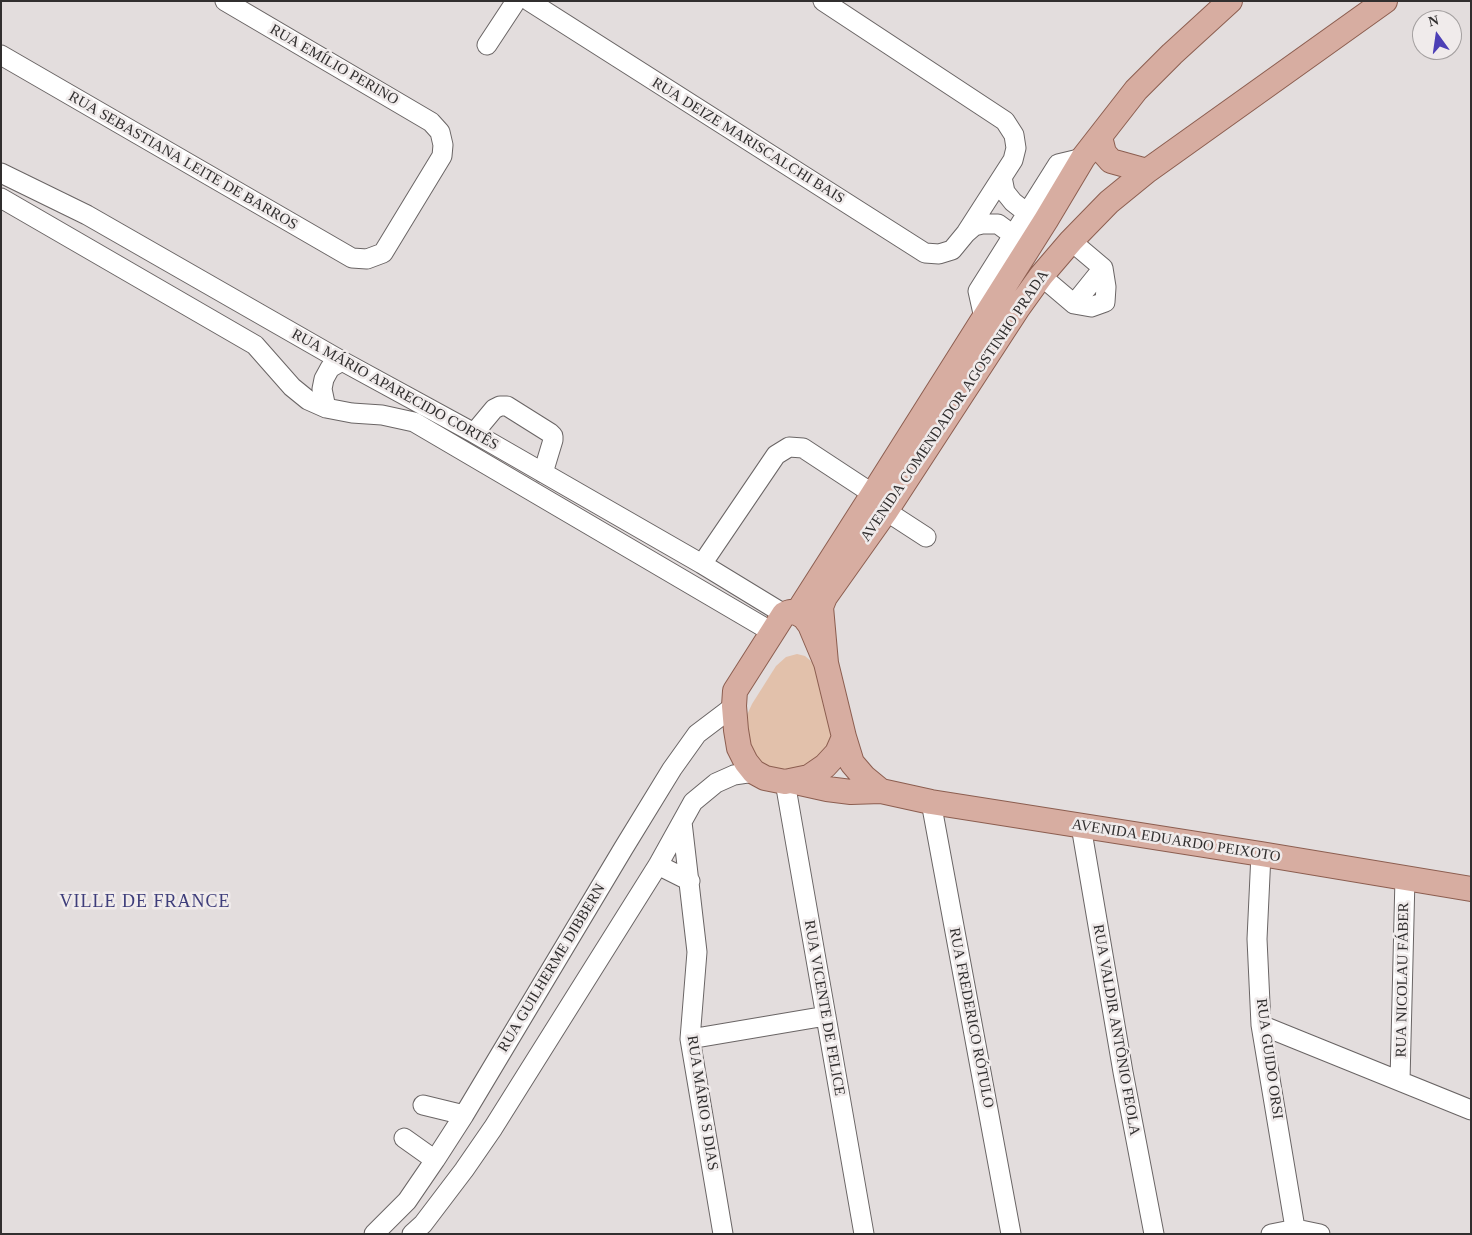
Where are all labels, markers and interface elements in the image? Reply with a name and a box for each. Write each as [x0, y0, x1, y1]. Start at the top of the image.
north arrow [1412, 10, 1462, 60]
text: N [1427, 12, 1440, 29]
street label: RUA EMÍLIO PERINO [266, 21, 402, 109]
street label: RUA DEIZE MARISCALCHI BAIS [648, 74, 848, 208]
street label: RUA SEBASTIANA LEITE DE BARROS [65, 88, 301, 234]
street label: AVENIDA COMENDADOR AGOSTINHO PRADA [857, 267, 1053, 545]
street label: RUA MÁRIO APARECIDO CORTÊS [288, 325, 502, 455]
street label: AVENIDA EDUARDO PEIXOTO [1070, 816, 1282, 866]
street label: RUA GUILHERME DIBBERN [494, 881, 610, 1055]
district label: VILLE DE FRANCE [58, 891, 232, 913]
street label: RUA NICOLAU FÁBER [1393, 902, 1413, 1058]
street label: RUA VICENTE DE FELICE [800, 919, 848, 1097]
street label: RUA VALDIR ANTÔNIO FEOLA [1089, 923, 1143, 1137]
street label: RUA FREDERICO RÓTULO [945, 926, 997, 1110]
street label: RUA GUIDO ORSI [1252, 998, 1286, 1120]
street label: RUA MÁRIO S DIAS [682, 1034, 722, 1172]

